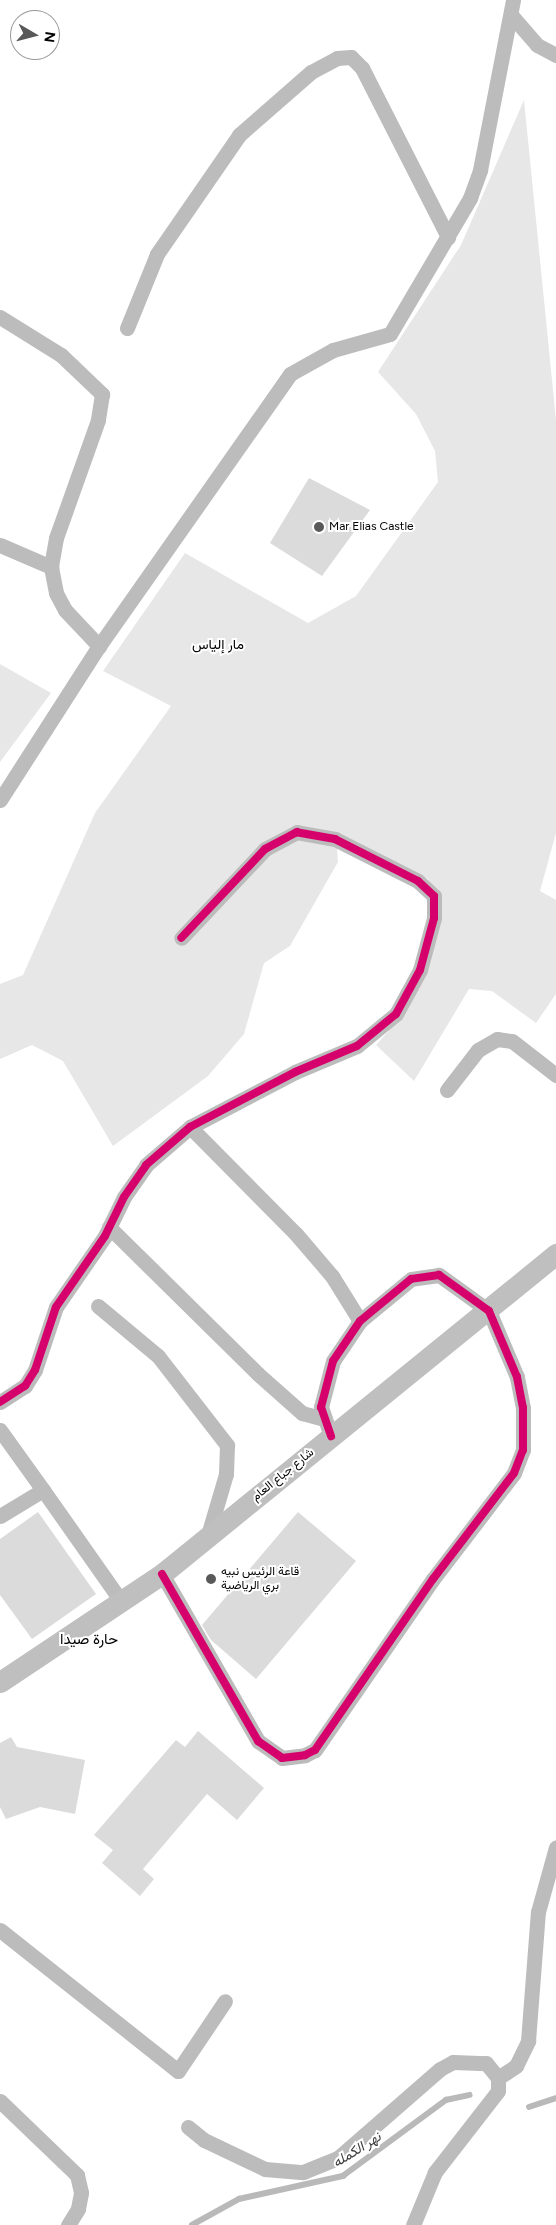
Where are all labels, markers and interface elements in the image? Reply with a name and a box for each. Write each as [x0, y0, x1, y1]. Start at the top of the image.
north arrow [10, 10, 60, 60]
text: N [40, 30, 59, 44]
place label: Mar Elias Castle [329, 520, 414, 534]
marker: Mar Elias Castle [313, 521, 325, 533]
district label: مار إلياس [192, 637, 244, 653]
street label: شارع جباع العام [249, 1446, 317, 1504]
place label: قاعة الرئيس نبيه بري الرياضية [221, 1565, 299, 1593]
marker: قاعة الرئيس نبيه بري الرياضية [205, 1573, 217, 1585]
district label: حارة صيدا [60, 1631, 118, 1649]
water label: نهر الكمله [330, 2129, 384, 2171]

